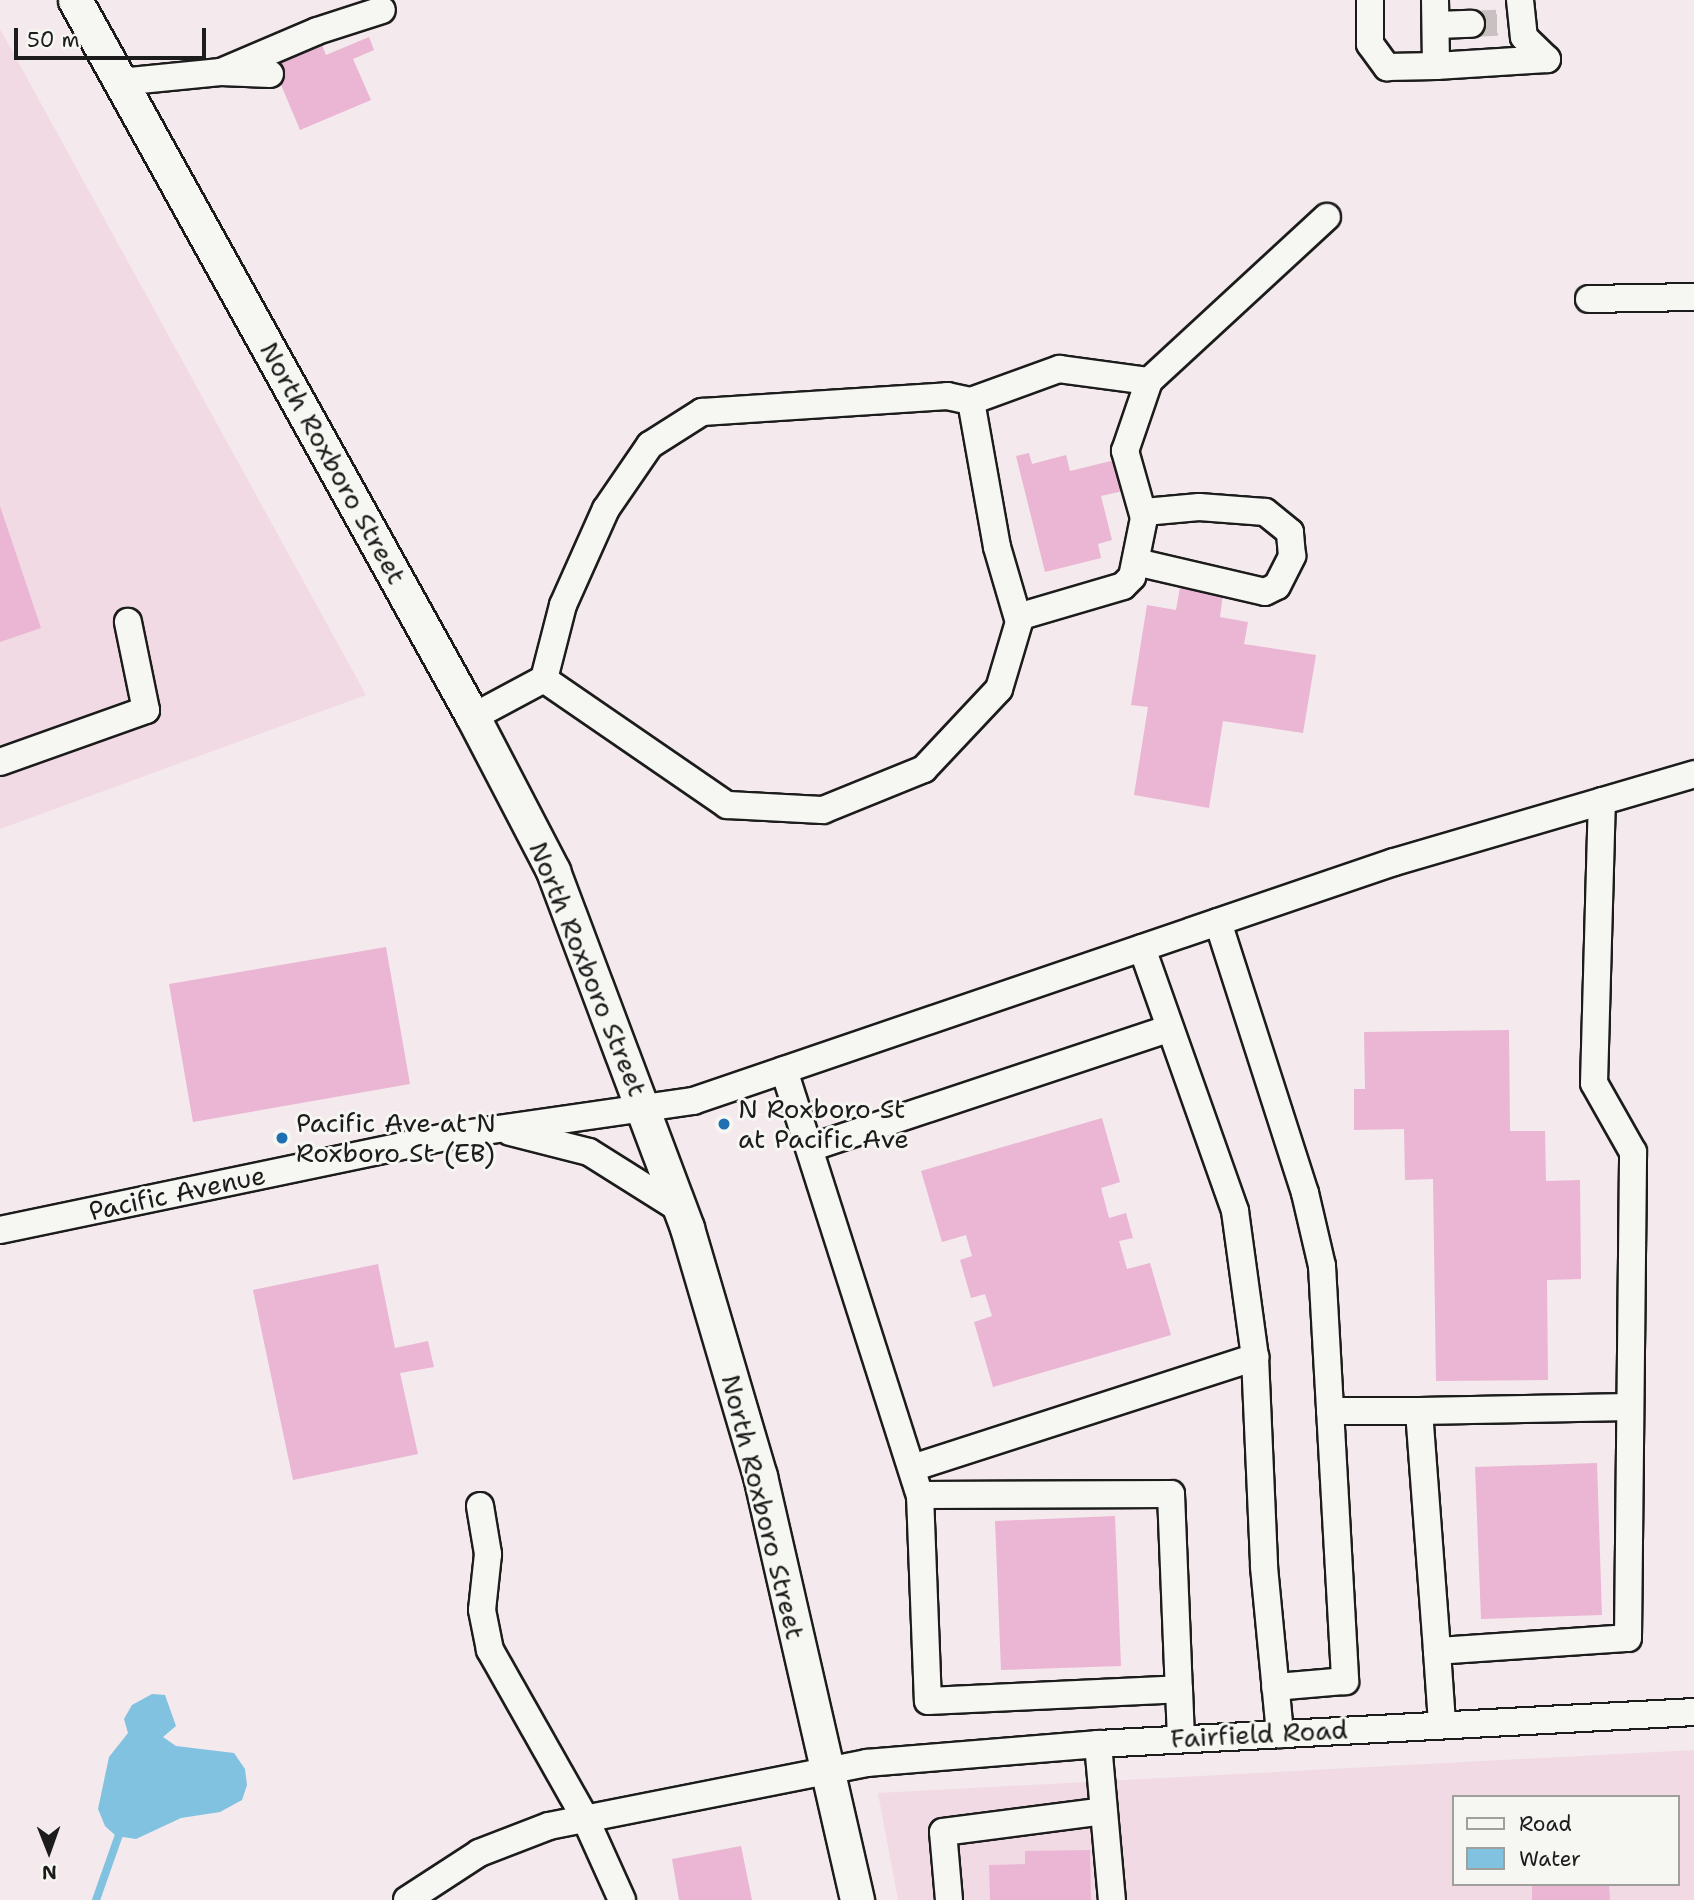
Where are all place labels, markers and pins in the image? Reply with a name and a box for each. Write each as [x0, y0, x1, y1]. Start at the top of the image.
place label: N Roxboro St at Pacific Ave [738, 1093, 909, 1154]
place label: Pacific Ave at N Roxboro St (EB) [296, 1107, 496, 1168]
marker: N Roxboro St at Pacific Ave [716, 1116, 732, 1132]
marker: Pacific Ave at N Roxboro St (EB) [274, 1130, 290, 1146]

